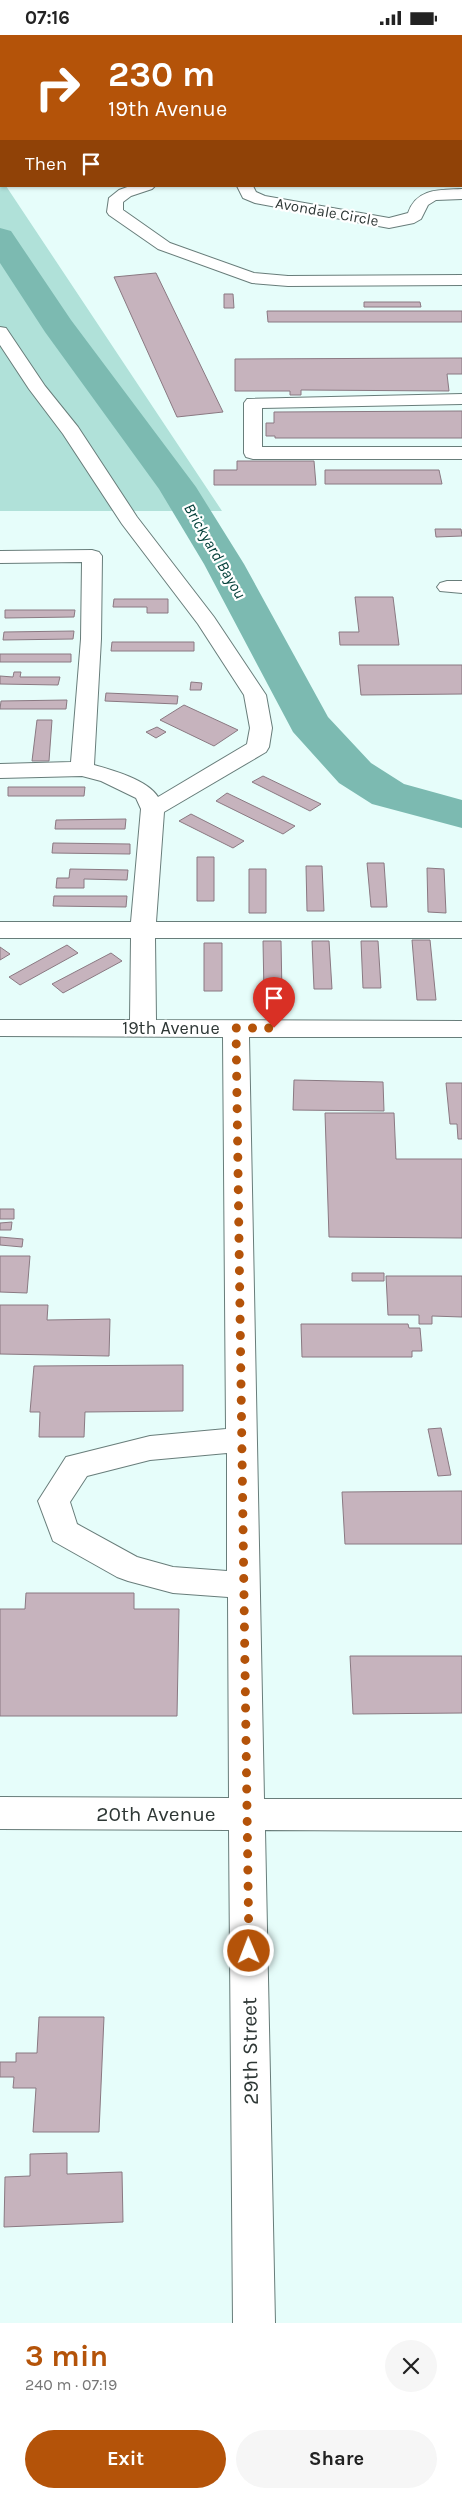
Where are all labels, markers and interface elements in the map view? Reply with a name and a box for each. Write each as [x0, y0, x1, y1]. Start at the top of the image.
text: 07:16 [25, 7, 70, 29]
text: 230 m [108, 54, 215, 95]
icon: right [25, 55, 90, 120]
text: 19th Avenue [108, 96, 227, 122]
icon: arrive [77, 150, 105, 178]
text: Then [25, 153, 67, 175]
street label: Avondale Circle [274, 194, 380, 230]
water label: Brickyard Bayou [180, 500, 250, 602]
pin [253, 977, 295, 1028]
icon: arrive [260, 984, 288, 1012]
street label: 19th Avenue [122, 1017, 220, 1039]
street label: 20th Avenue [96, 1802, 216, 1826]
position arrow [222, 1924, 274, 1976]
street label: 29th Street [237, 1997, 263, 2105]
text: 3 min [25, 2338, 108, 2374]
button: close [385, 2340, 437, 2392]
text: 240 m · 07:19 [25, 2375, 117, 2394]
button: Exit [25, 2430, 226, 2488]
button: Share [236, 2430, 437, 2488]

